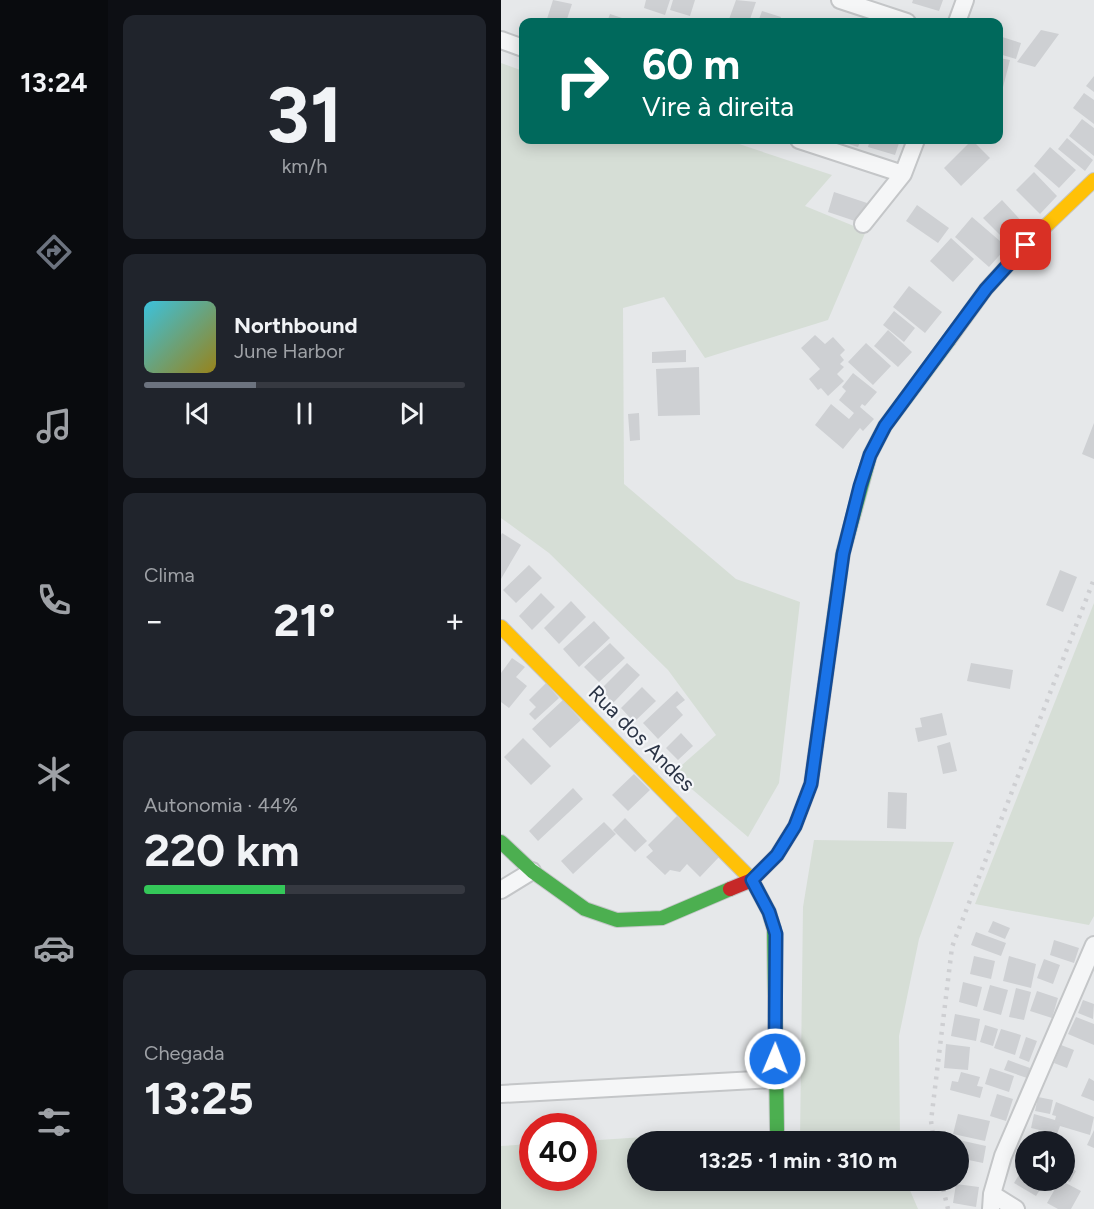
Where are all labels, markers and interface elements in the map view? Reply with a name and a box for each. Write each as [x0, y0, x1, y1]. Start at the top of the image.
text: 60 m [642, 39, 740, 90]
icon: right [543, 42, 621, 120]
text: 13:24 [20, 66, 88, 99]
text: 31 [266, 68, 343, 162]
text: Vire à direita [642, 90, 794, 123]
text: km/h [282, 154, 327, 178]
pin [1000, 219, 1051, 270]
icon: arrive [1009, 228, 1042, 261]
icon: directions [33, 231, 75, 273]
text: Northbound [234, 312, 358, 339]
text: June Harbor [234, 339, 345, 363]
icon: previous [181, 397, 214, 430]
icon: pause [288, 397, 321, 430]
icon: next [395, 397, 428, 430]
icon: music [33, 405, 75, 447]
text: Clima [144, 563, 195, 587]
icon: phone [33, 579, 75, 621]
text: 21° [273, 593, 336, 647]
text: − [144, 601, 165, 640]
text: + [444, 601, 465, 640]
street label: Rua dos Andes [584, 680, 700, 796]
icon: climate [33, 753, 75, 795]
text: Autonomia · 44% [144, 793, 298, 817]
text: 220 km [144, 823, 299, 877]
icon: car [33, 927, 75, 969]
position arrow [743, 1027, 807, 1091]
text: Chegada [144, 1041, 224, 1065]
text: 13:25 [144, 1071, 254, 1125]
icon: filters [33, 1101, 75, 1143]
speed limit sign: 40 [519, 1113, 597, 1191]
map controls [1015, 1131, 1075, 1191]
button: sound [1015, 1131, 1075, 1191]
text: 13:25 · 1 min · 310 m [699, 1147, 897, 1174]

